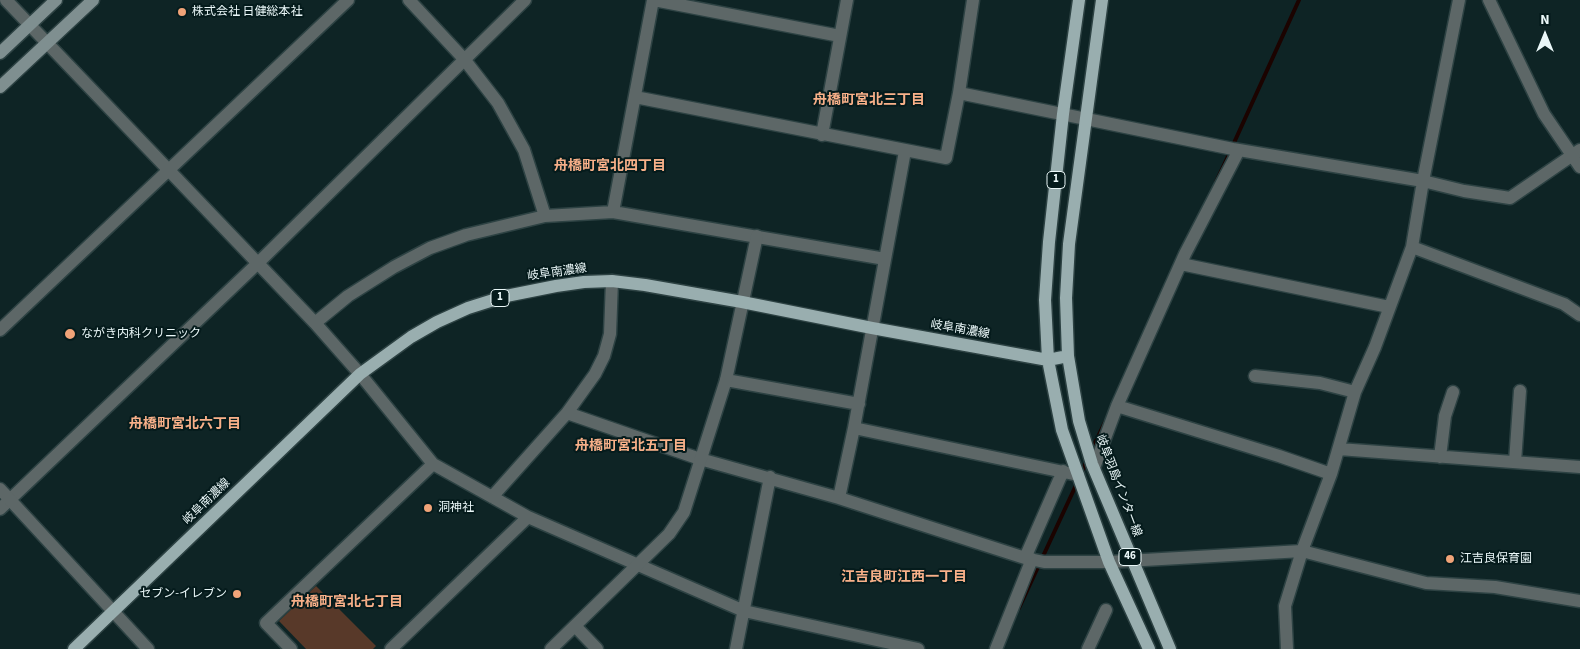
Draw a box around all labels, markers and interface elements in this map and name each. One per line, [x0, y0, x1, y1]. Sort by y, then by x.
place label: 株式会社 日健総本社 [192, 5, 302, 19]
marker: 株式会社 日健総本社 [176, 6, 188, 18]
north arrow [1520, 10, 1570, 60]
text: N [1540, 10, 1550, 30]
district label: 舟橋町宮北三丁目 [813, 93, 925, 109]
district label: 舟橋町宮北四丁目 [554, 159, 666, 175]
road number: 1 [1047, 172, 1065, 188]
street label: 岐阜南濃線 [526, 262, 588, 284]
road number: 1 [491, 290, 509, 306]
street label: 岐阜南濃線 [929, 318, 991, 342]
marker: ながき内科クリニック [63, 327, 77, 341]
place label: ながき内科クリニック [81, 327, 201, 341]
district label: 舟橋町宮北六丁目 [129, 417, 241, 433]
street label: 岐阜羽島インター線 [1092, 433, 1144, 539]
district label: 舟橋町宮北五丁目 [575, 439, 687, 455]
street label: 岐阜南濃線 [180, 476, 234, 528]
place label: 洞神社 [438, 501, 474, 515]
marker: 洞神社 [422, 502, 434, 514]
road number: 46 [1119, 548, 1141, 566]
place label: 江吉良保育園 [1460, 552, 1532, 566]
marker: 江吉良保育園 [1444, 553, 1456, 565]
district label: 江吉良町江西一丁目 [841, 570, 967, 586]
place label: セブン-イレブン [139, 587, 227, 601]
marker: セブン-イレブン [231, 588, 243, 600]
district label: 舟橋町宮北七丁目 [291, 595, 403, 611]

